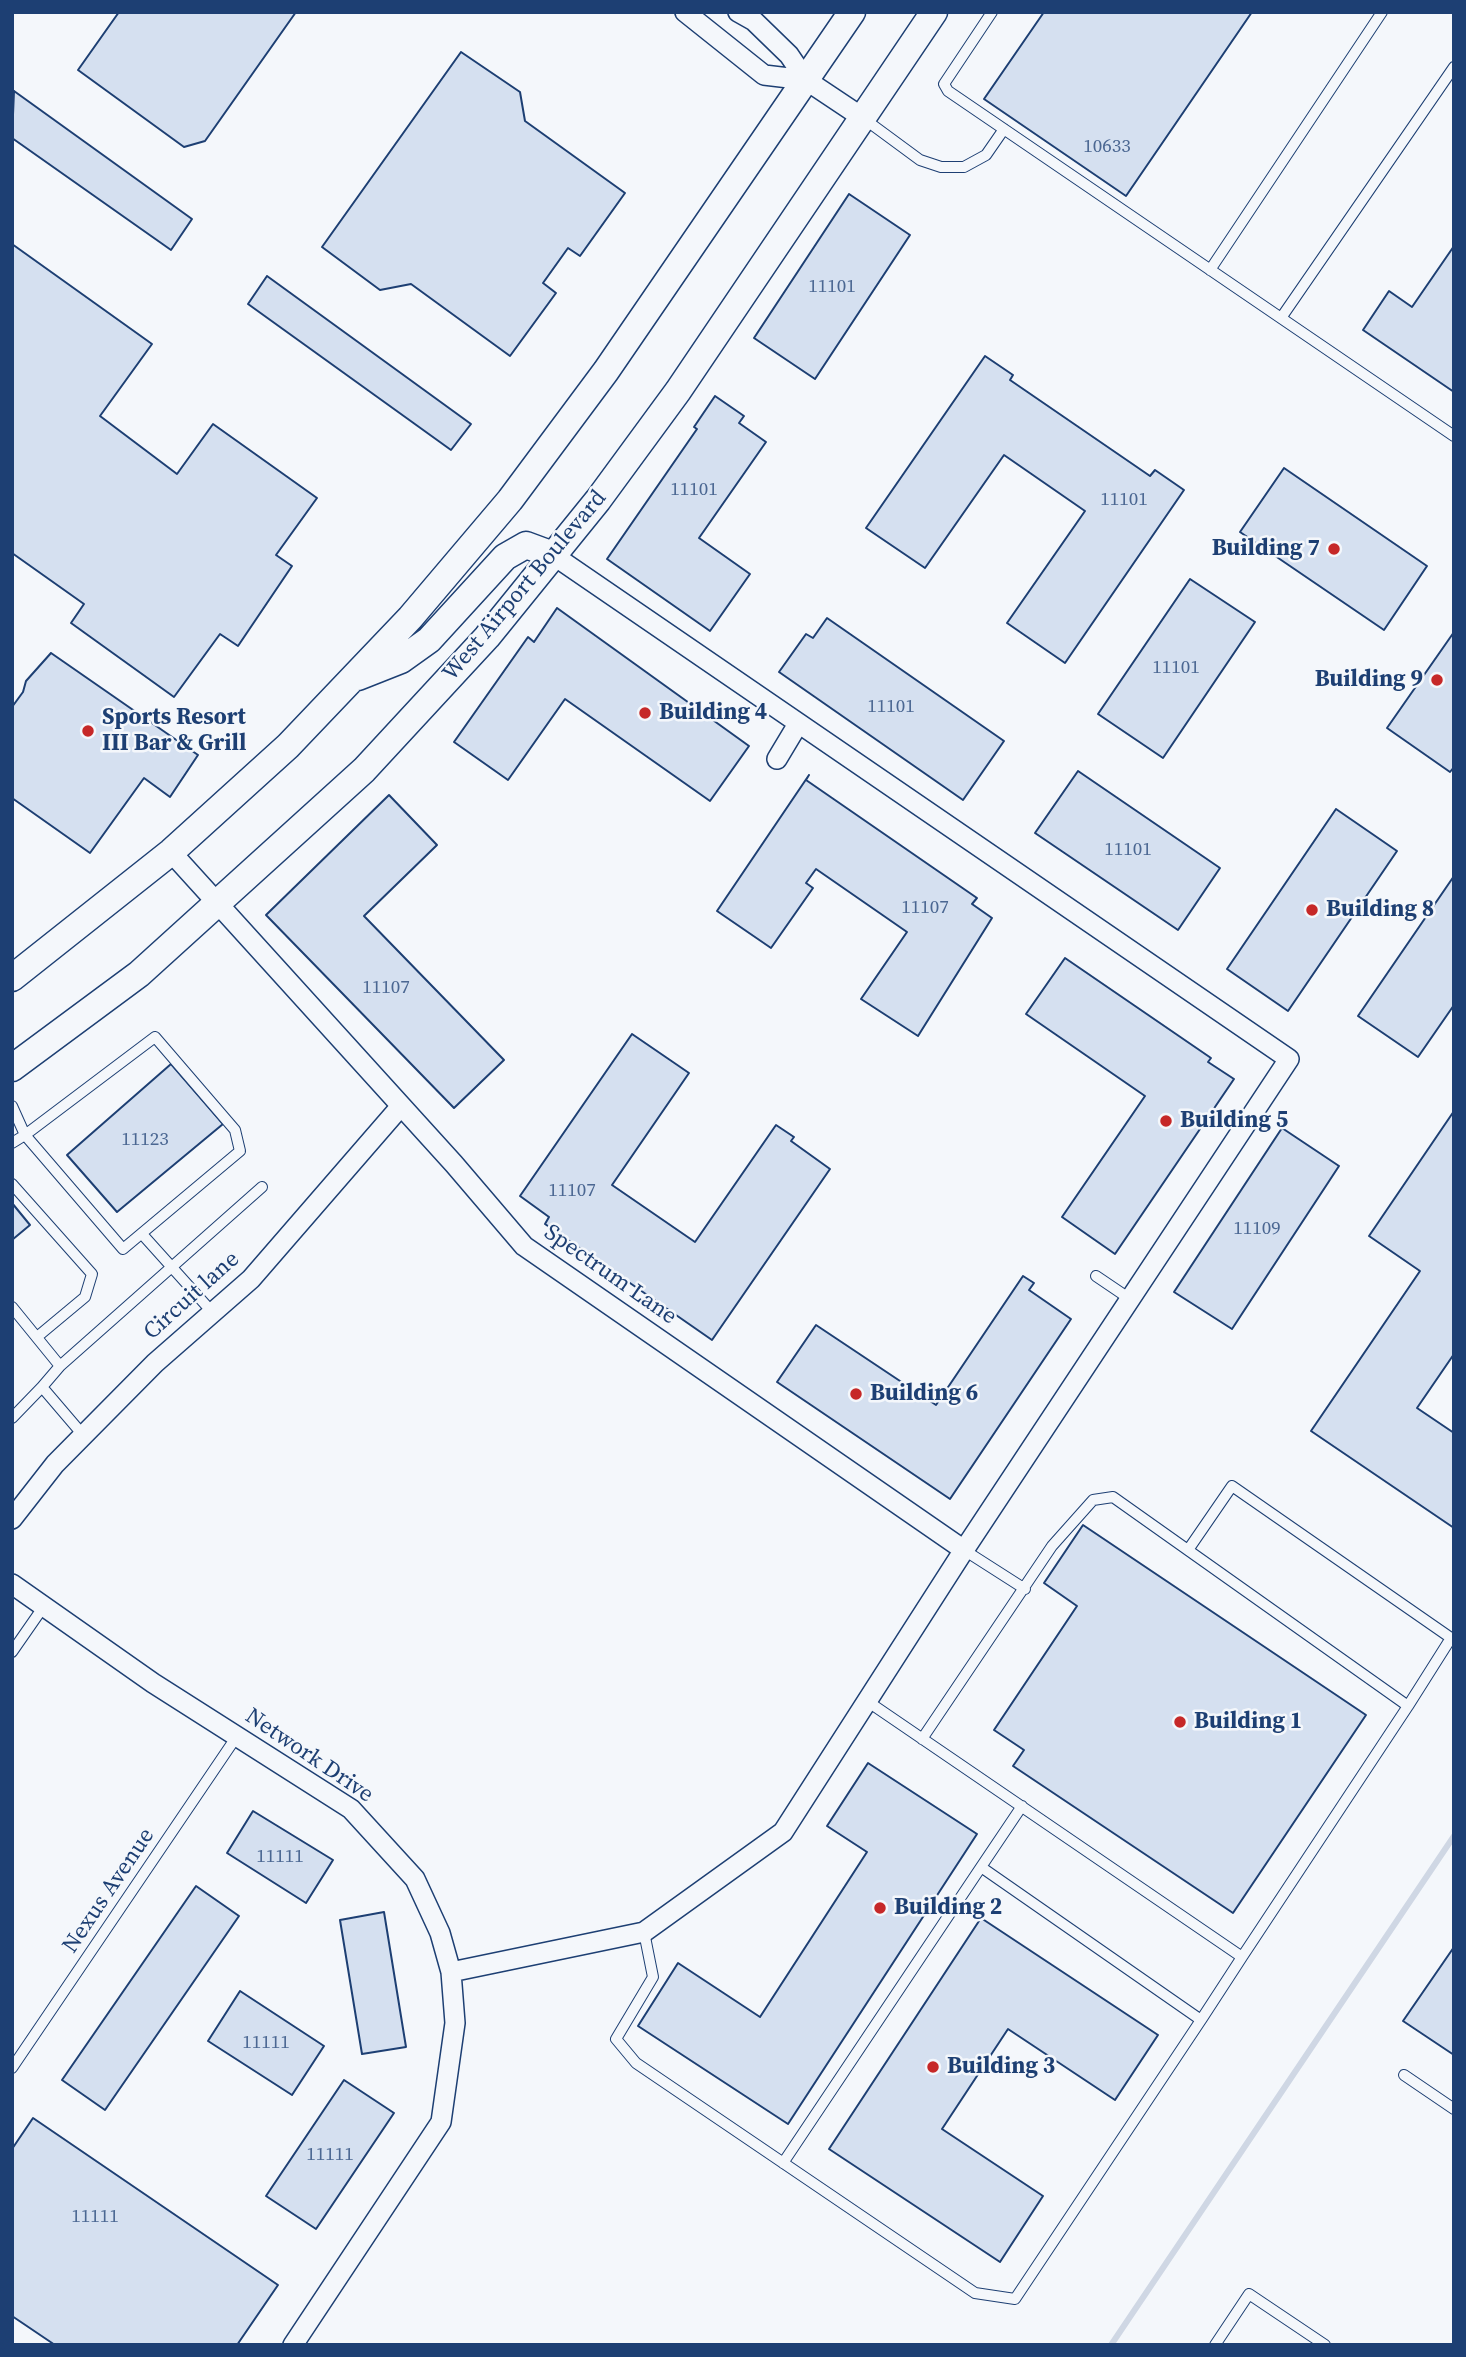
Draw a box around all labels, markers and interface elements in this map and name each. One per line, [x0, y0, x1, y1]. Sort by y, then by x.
house number: 10633 [1083, 136, 1131, 158]
house number: 11101 [808, 276, 856, 298]
house number: 11101 [670, 479, 718, 501]
street label: West Airport Boulevard [437, 485, 613, 687]
house number: 11101 [1100, 489, 1148, 511]
place label: Building 7 [1212, 535, 1320, 563]
marker: Building 7 [1326, 541, 1342, 557]
house number: 11101 [1152, 657, 1200, 679]
place label: Building 9 [1315, 666, 1423, 694]
marker: Building 9 [1429, 672, 1445, 688]
house number: 11101 [867, 696, 915, 718]
place label: Building 4 [659, 699, 767, 727]
place label: Sports Resort III Bar & Grill [102, 704, 246, 758]
marker: Building 4 [637, 705, 653, 721]
marker: Sports Resort III Bar & Grill [80, 723, 96, 739]
house number: 11101 [1104, 839, 1152, 861]
place label: Building 8 [1326, 896, 1434, 924]
house number: 11107 [901, 897, 949, 919]
marker: Building 8 [1304, 902, 1320, 918]
house number: 11107 [362, 977, 410, 999]
place label: Building 5 [1180, 1107, 1288, 1135]
marker: Building 5 [1158, 1113, 1174, 1129]
house number: 11123 [121, 1129, 169, 1151]
house number: 11107 [548, 1180, 596, 1202]
house number: 11109 [1233, 1218, 1281, 1240]
street label: Spectrum Lane [538, 1219, 682, 1331]
street label: Circuit lane [139, 1246, 245, 1346]
place label: Building 6 [870, 1380, 978, 1408]
marker: Building 6 [848, 1386, 864, 1402]
street label: Network Drive [240, 1703, 378, 1809]
place label: Building 1 [1194, 1708, 1302, 1736]
marker: Building 1 [1172, 1714, 1188, 1730]
street label: Nexus Avenue [57, 1823, 161, 1959]
house number: 11111 [256, 1846, 304, 1868]
place label: Building 2 [894, 1894, 1002, 1922]
marker: Building 2 [872, 1900, 888, 1916]
house number: 11111 [242, 2032, 290, 2054]
place label: Building 3 [947, 2053, 1055, 2081]
marker: Building 3 [925, 2059, 941, 2075]
house number: 11111 [306, 2144, 354, 2166]
house number: 11111 [71, 2206, 119, 2228]

